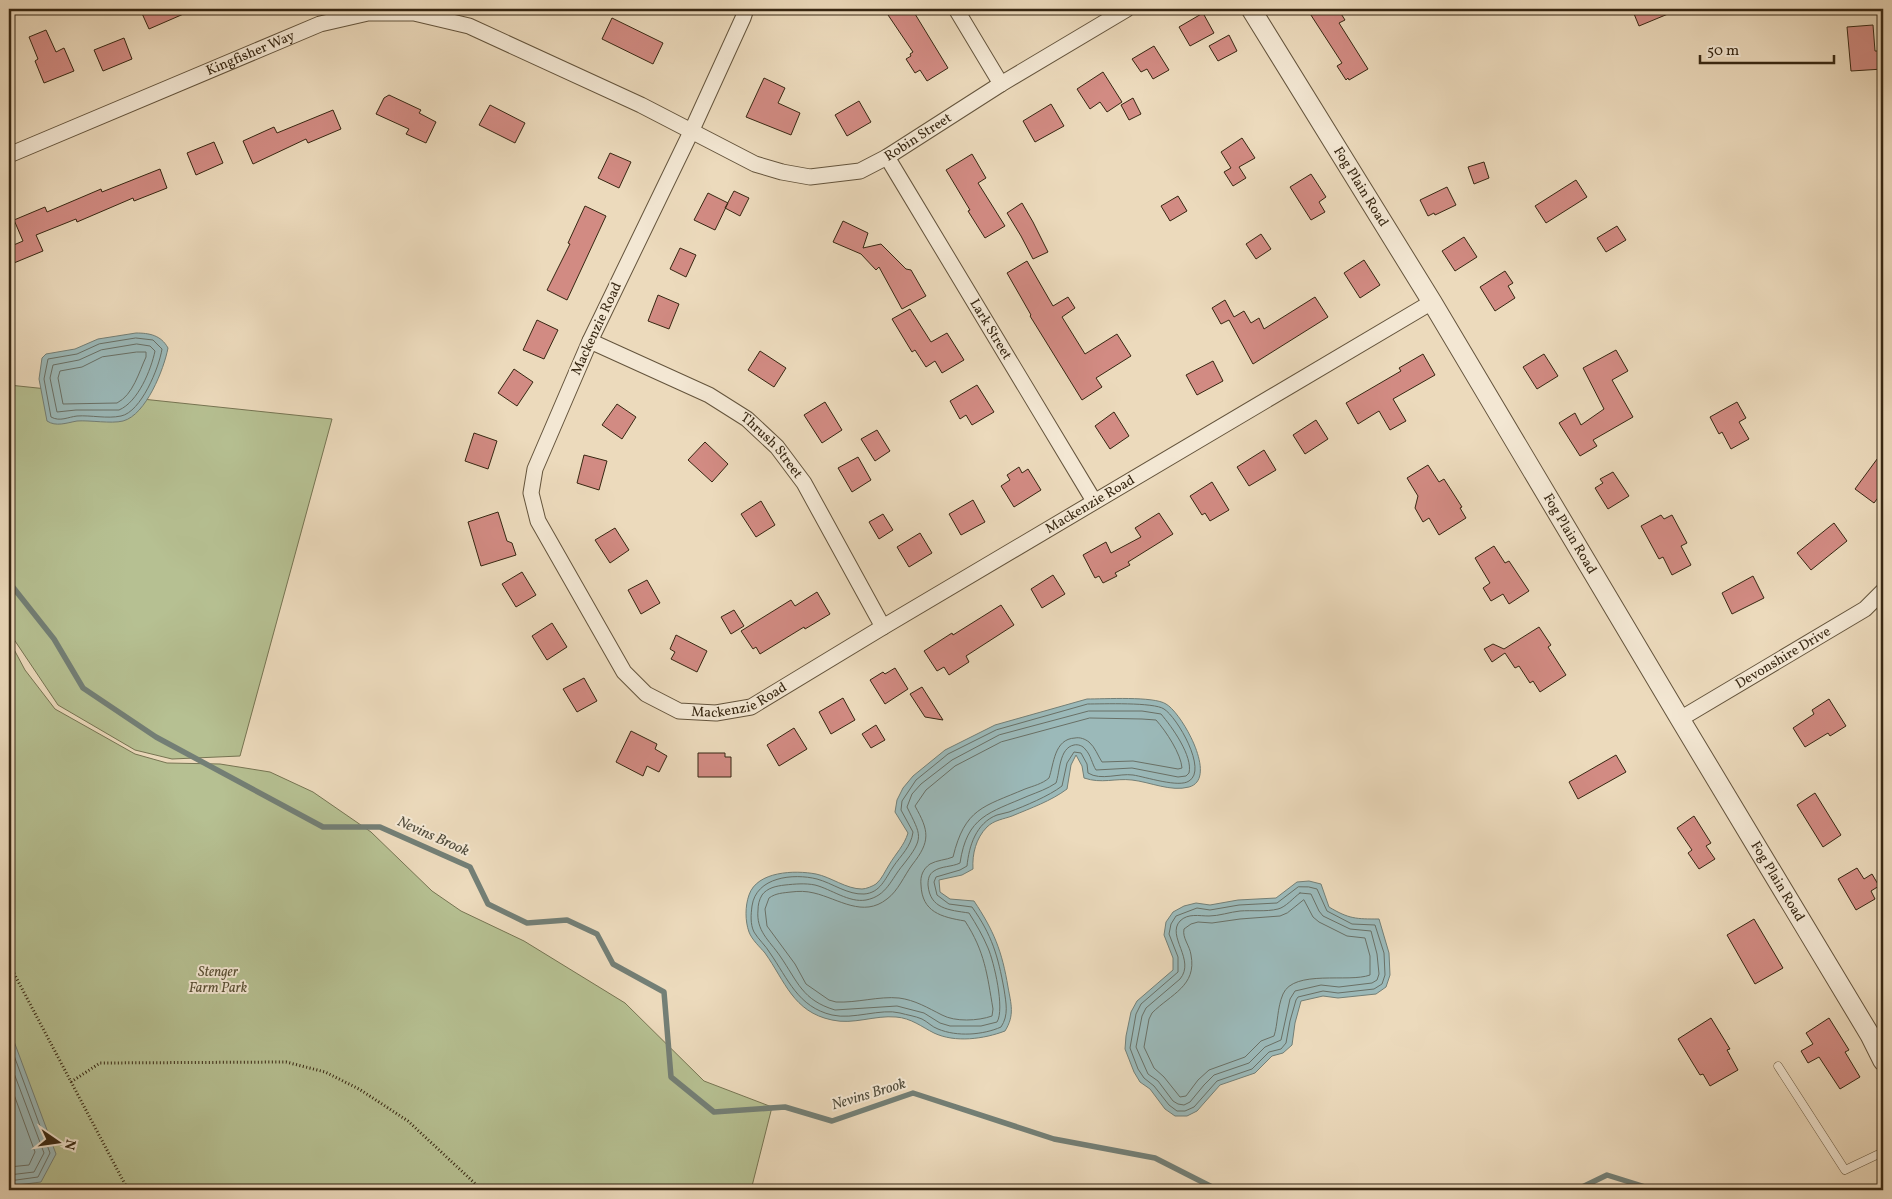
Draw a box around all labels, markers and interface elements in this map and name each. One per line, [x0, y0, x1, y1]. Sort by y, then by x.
street label: Kingfisher Way [203, 26, 298, 80]
scale bar [1700, 32, 1833, 64]
text: 50 m [1707, 41, 1739, 62]
street label: Robin Street [881, 109, 955, 166]
street label: Fog Plain Road [1329, 143, 1393, 231]
street label: Mackenzie Road [567, 279, 627, 379]
street label: Lark Street [965, 295, 1016, 363]
street label: Thrush Street [737, 408, 807, 483]
street label: Mackenzie Road [1042, 471, 1138, 538]
street label: Fog Plain Road [1538, 490, 1601, 578]
street label: Devonshire Drive [1732, 622, 1835, 693]
street label: Mackenzie Road [691, 678, 791, 723]
water label: Nevins Brook [394, 812, 472, 862]
street label: Fog Plain Road [1746, 837, 1809, 925]
park label: Stenger Farm Park [189, 963, 248, 998]
water label: Nevins Brook [829, 1074, 909, 1116]
north arrow [32, 1116, 82, 1166]
text: N [59, 1137, 80, 1152]

